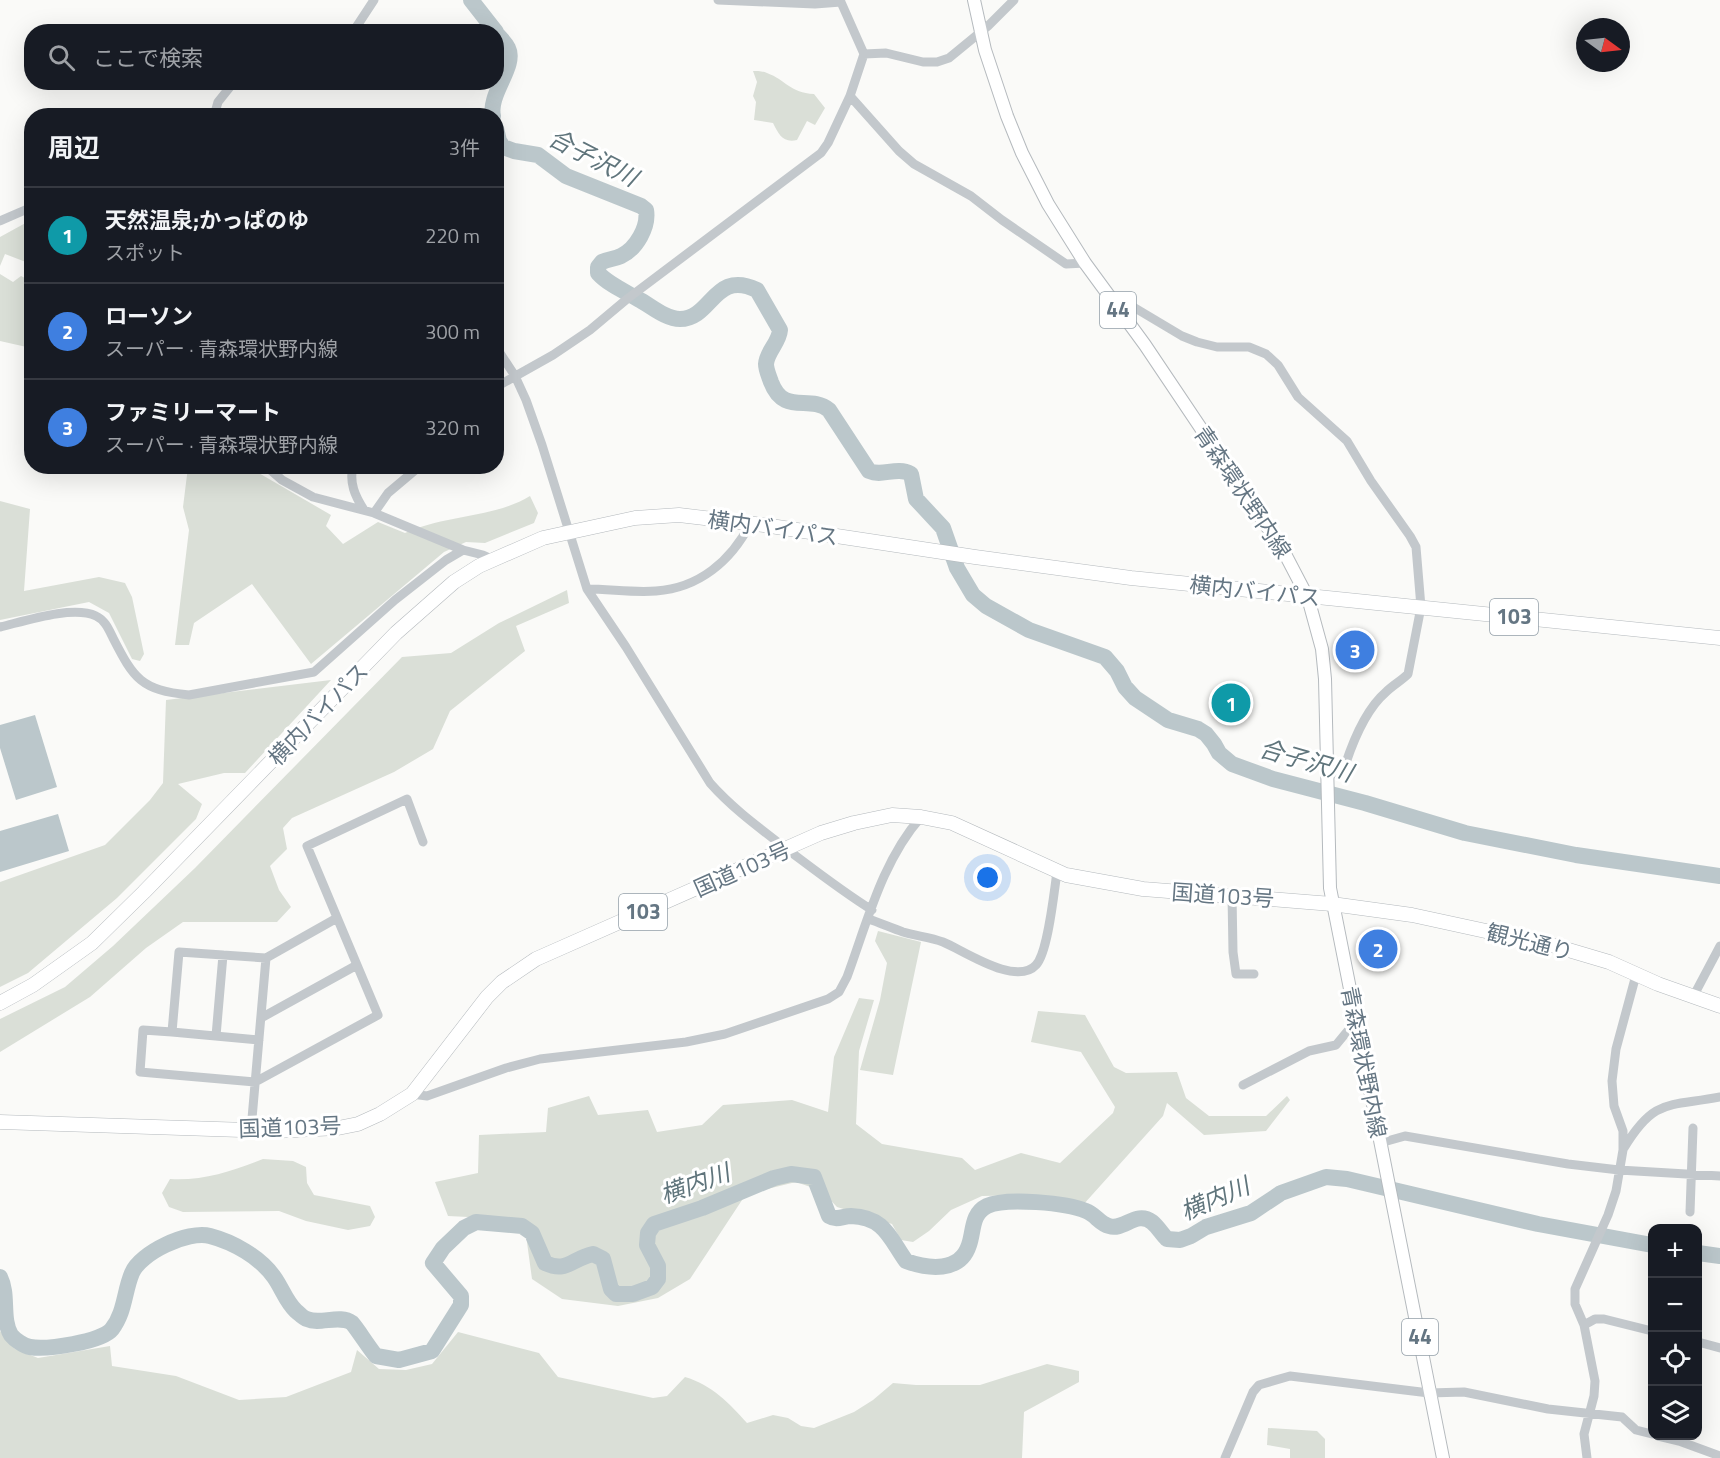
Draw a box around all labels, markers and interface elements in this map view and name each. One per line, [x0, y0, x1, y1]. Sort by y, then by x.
north arrow [1576, 18, 1630, 72]
search box [24, 24, 504, 90]
icon: search [45, 41, 78, 74]
text: ここで検索 [93, 41, 203, 75]
water label: 合子沢川 [543, 119, 647, 196]
text: 周辺 [48, 128, 100, 167]
text: 3件 [449, 132, 480, 163]
text: 天然温泉;かっぱのゆ [105, 203, 309, 237]
text: 1 [62, 220, 73, 251]
text: 220 m [425, 220, 480, 251]
text: スポット [105, 237, 185, 268]
road number: 44 [1100, 292, 1136, 328]
text: ローソン [105, 299, 193, 333]
text: 2 [62, 316, 73, 347]
text: 300 m [425, 316, 480, 347]
text: スーパー · 青森環状野内線 [105, 333, 338, 364]
text: ファミリーマート [105, 395, 281, 429]
text: 3 [62, 412, 73, 443]
text: 320 m [425, 412, 480, 443]
street label: 青森環状野内線 [1186, 419, 1300, 565]
text: スーパー · 青森環状野内線 [105, 429, 338, 460]
street label: 横内バイパス [705, 502, 841, 554]
street label: 横内バイパス [1188, 567, 1322, 615]
road number: 103 [1490, 599, 1538, 635]
pin: 3 [1336, 628, 1374, 672]
street label: 横内バイパス [260, 655, 376, 773]
pin: 1 [1212, 680, 1250, 726]
water label: 合子沢川 [1255, 730, 1360, 791]
street label: 国道103号 [688, 833, 796, 905]
your location [973, 863, 1002, 892]
street label: 国道103号 [1170, 874, 1276, 916]
road number: 103 [619, 894, 667, 930]
street label: 観光通り [1483, 915, 1577, 969]
pin: 2 [1358, 926, 1398, 972]
street label: 青森環状野内線 [1333, 983, 1395, 1141]
street label: 国道103号 [238, 1108, 342, 1146]
water label: 横内川 [655, 1153, 737, 1212]
water label: 横内川 [1174, 1166, 1258, 1229]
map controls [1648, 1224, 1702, 1440]
button: + [1648, 1224, 1702, 1278]
button: − [1648, 1278, 1702, 1332]
road number: 44 [1402, 1319, 1438, 1355]
button: locate [1648, 1332, 1702, 1386]
button: layers [1648, 1386, 1702, 1440]

